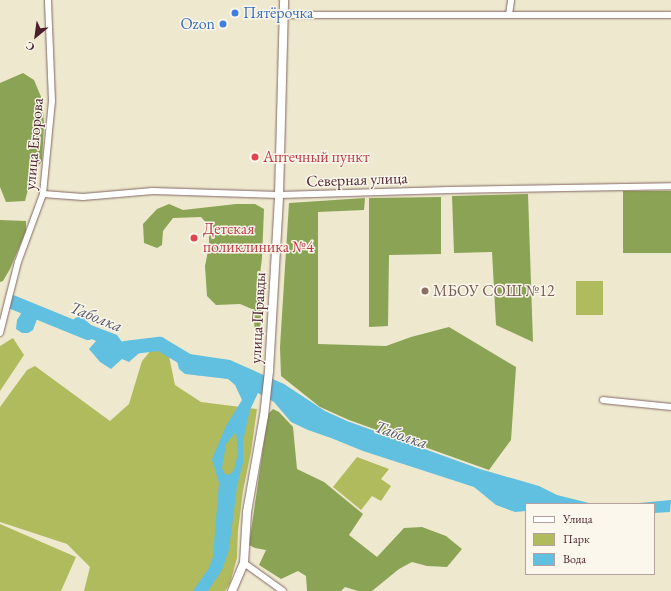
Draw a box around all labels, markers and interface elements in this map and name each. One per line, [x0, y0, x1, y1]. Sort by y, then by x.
place label: Пятёрочка [243, 3, 313, 23]
marker: Пятёрочка [230, 8, 240, 18]
place label: Ozon [180, 14, 215, 34]
north arrow [16, 16, 56, 56]
marker: Ozon [218, 19, 228, 29]
text: С [23, 38, 37, 55]
street label: улица Егорова [20, 97, 48, 191]
place label: Аптечный пункт [263, 147, 369, 167]
marker: Аптечный пункт [250, 152, 260, 162]
street label: Северная улица [306, 169, 408, 191]
place label: Детская поликлиника №4 [203, 219, 314, 257]
marker: Детская поликлиника №4 [188, 232, 200, 244]
street label: улица Правды [246, 272, 270, 364]
place label: МБОУ СОШ №12 [433, 281, 555, 301]
marker: МБОУ СОШ №12 [420, 286, 430, 296]
water label: Таболка [67, 297, 125, 337]
water label: Таболка [372, 416, 430, 454]
legend [525, 503, 655, 575]
text: Улица [563, 511, 593, 527]
text: Парк [563, 531, 590, 547]
text: Вода [563, 551, 586, 567]

